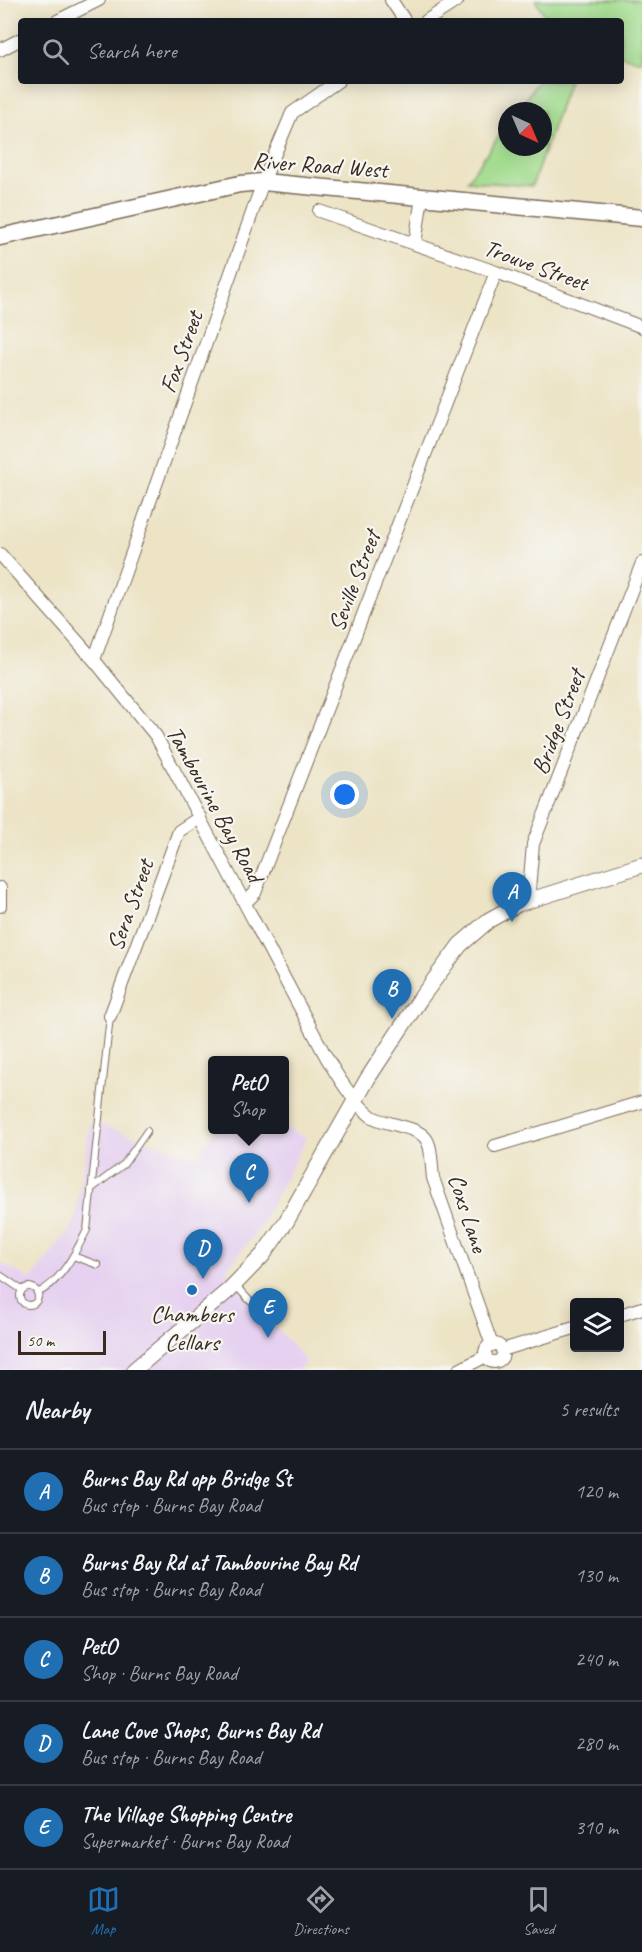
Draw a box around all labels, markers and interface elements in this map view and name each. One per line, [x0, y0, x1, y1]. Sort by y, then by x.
search box [18, 18, 624, 84]
icon: search [39, 35, 72, 68]
text: Search here [87, 37, 177, 65]
north arrow [498, 102, 552, 156]
street label: River Road West [252, 145, 391, 185]
street label: Trouve Street [480, 232, 594, 298]
street label: Fox Street [152, 305, 210, 397]
street label: Seville Street [321, 524, 388, 636]
street label: Bridge Street [524, 663, 593, 779]
street label: Tambourine Bay Road [160, 721, 272, 890]
your location [330, 780, 359, 809]
street label: Sera Street [100, 853, 161, 955]
pin: A [492, 872, 532, 922]
pin: B [372, 970, 412, 1019]
popup [208, 1056, 289, 1134]
text: PetO [231, 1069, 266, 1097]
text: Shop [231, 1097, 265, 1122]
pin: C [230, 1154, 268, 1203]
street label: Coxs Lane [441, 1170, 495, 1258]
pin: D [184, 1230, 222, 1279]
marker: Chambers Cellars [185, 1283, 199, 1297]
pin: E [248, 1288, 288, 1338]
map controls [570, 1298, 624, 1352]
button: layers [570, 1298, 624, 1352]
place label: Chambers Cellars [151, 1299, 235, 1357]
scale bar [18, 1328, 106, 1356]
text: 50 m [27, 1331, 54, 1351]
text: Nearby [24, 1393, 89, 1426]
text: 5 results [559, 1397, 618, 1422]
text: Burns Bay Rd opp Bridge St [81, 1465, 291, 1493]
text: A [38, 1479, 49, 1504]
text: 120 m [575, 1479, 618, 1504]
text: Bus stop · Burns Bay Road [81, 1493, 261, 1518]
text: Burns Bay Rd at Tambourine Bay Rd [81, 1549, 357, 1577]
text: B [38, 1563, 49, 1588]
text: 130 m [575, 1563, 618, 1588]
text: Bus stop · Burns Bay Road [81, 1577, 261, 1602]
text: PetO [81, 1633, 117, 1661]
text: C [39, 1647, 48, 1672]
text: 240 m [575, 1647, 618, 1672]
text: Shop · Burns Bay Road [81, 1661, 237, 1686]
text: Lane Cove Shops, Burns Bay Rd [81, 1717, 320, 1745]
text: D [38, 1731, 49, 1756]
text: 280 m [575, 1731, 618, 1756]
text: Bus stop · Burns Bay Road [81, 1745, 261, 1770]
text: The Village Shopping Centre [81, 1801, 291, 1829]
text: E [38, 1815, 49, 1840]
text: 310 m [575, 1815, 618, 1840]
text: Supermarket · Burns Bay Road [81, 1829, 288, 1854]
tab: Map [87, 1883, 120, 1939]
tab: Directions [293, 1883, 349, 1939]
tab: Saved [522, 1883, 555, 1939]

